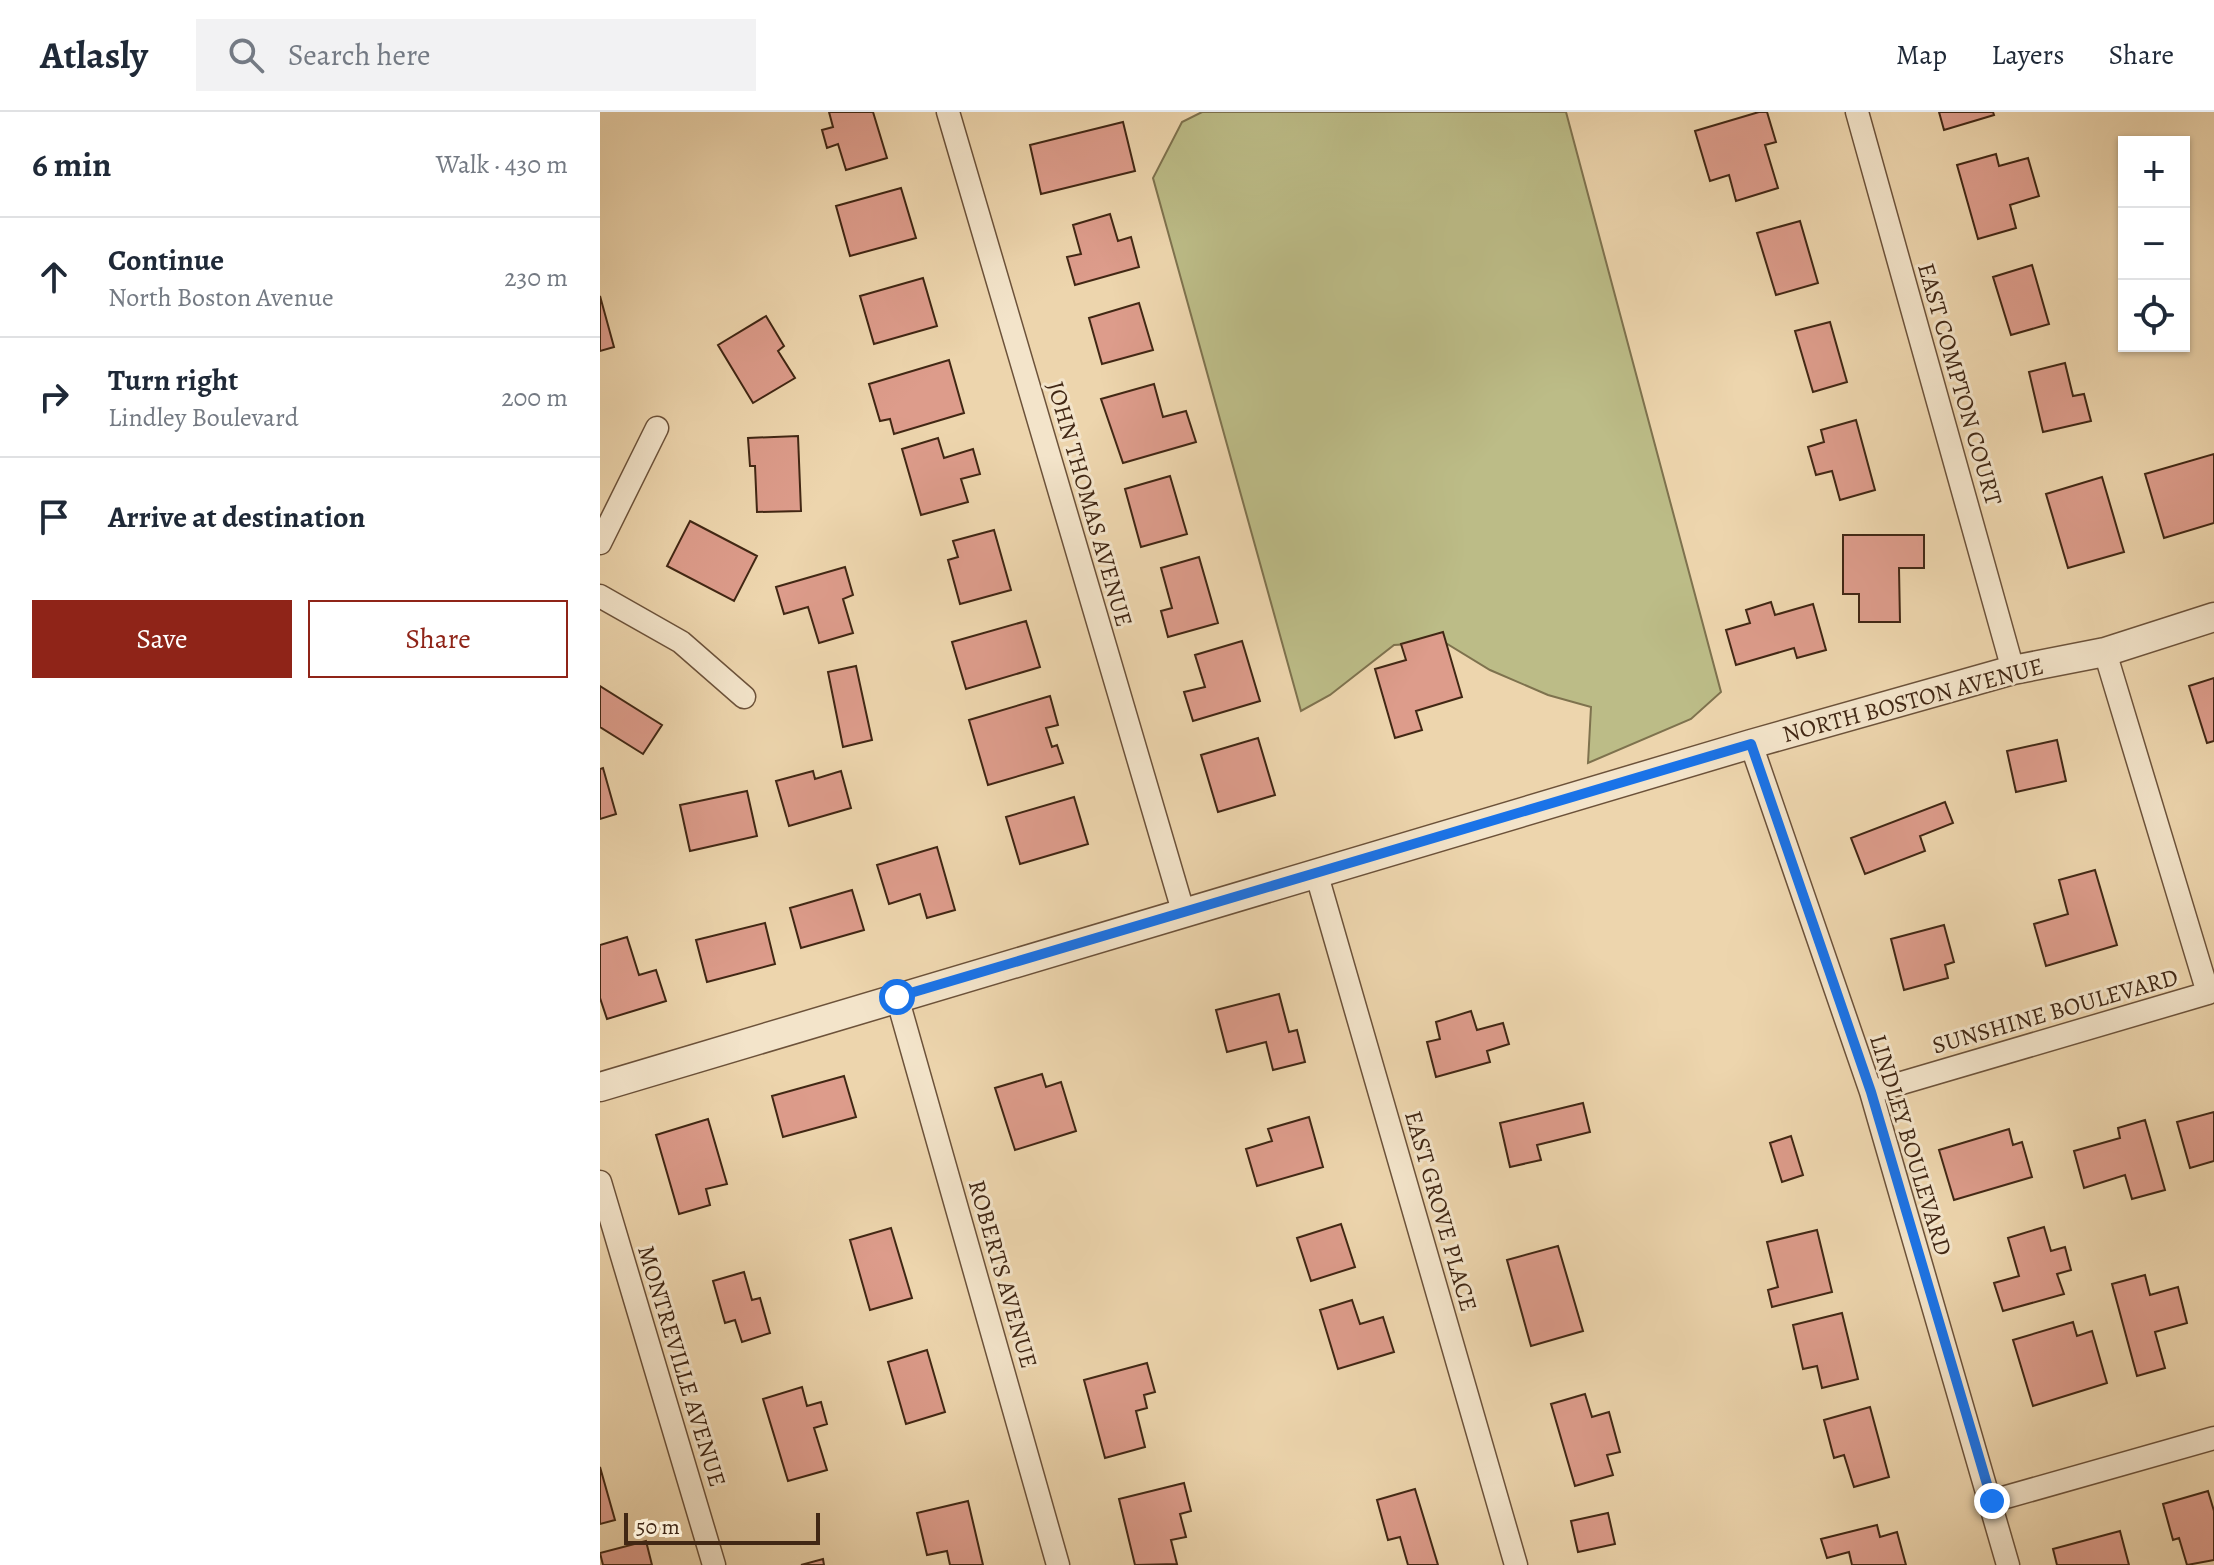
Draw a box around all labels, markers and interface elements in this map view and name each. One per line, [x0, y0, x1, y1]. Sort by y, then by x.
search box [196, 19, 756, 91]
text: Atlasly [40, 29, 148, 81]
icon: search [224, 33, 268, 77]
text: Search here [288, 35, 431, 75]
text: Map [1896, 36, 1947, 74]
text: Layers [1991, 36, 2064, 74]
text: Share [2108, 36, 2174, 74]
map controls [2118, 136, 2190, 352]
button: + [2118, 136, 2190, 208]
text: 6 min [32, 141, 111, 188]
text: Walk · 430 m [436, 147, 568, 182]
button: − [2118, 208, 2190, 280]
text: Continue [108, 240, 224, 280]
icon: ahead [32, 255, 76, 299]
street label: EAST COMPTON COURT [1910, 259, 2010, 509]
text: 230 m [504, 260, 568, 295]
text: North Boston Avenue [108, 280, 334, 315]
button: locate [2118, 280, 2190, 352]
text: Turn right [108, 360, 238, 400]
icon: right [32, 375, 76, 419]
street label: JOHN THOMAS AVENUE [1040, 378, 1140, 630]
text: 200 m [501, 380, 568, 415]
text: Lindley Boulevard [108, 400, 299, 435]
icon: arrive [32, 495, 76, 539]
text: Arrive at destination [108, 497, 365, 537]
button: Save [32, 600, 292, 678]
button: Share [308, 600, 568, 678]
street label: NORTH BOSTON AVENUE [1779, 650, 2047, 750]
street label: SUNSHINE BOULEVARD [1928, 961, 2182, 1061]
route start [879, 979, 915, 1015]
street label: LINDLEY BOULEVARD [1862, 1031, 1960, 1259]
street label: EAST GROVE PLACE [1397, 1107, 1485, 1315]
street label: ROBERTS AVENUE [961, 1176, 1045, 1372]
street label: MONTREVILLE AVENUE [630, 1241, 734, 1491]
route end [1974, 1483, 2010, 1519]
scale bar [624, 1509, 820, 1545]
text: 50 m [636, 1512, 680, 1542]

